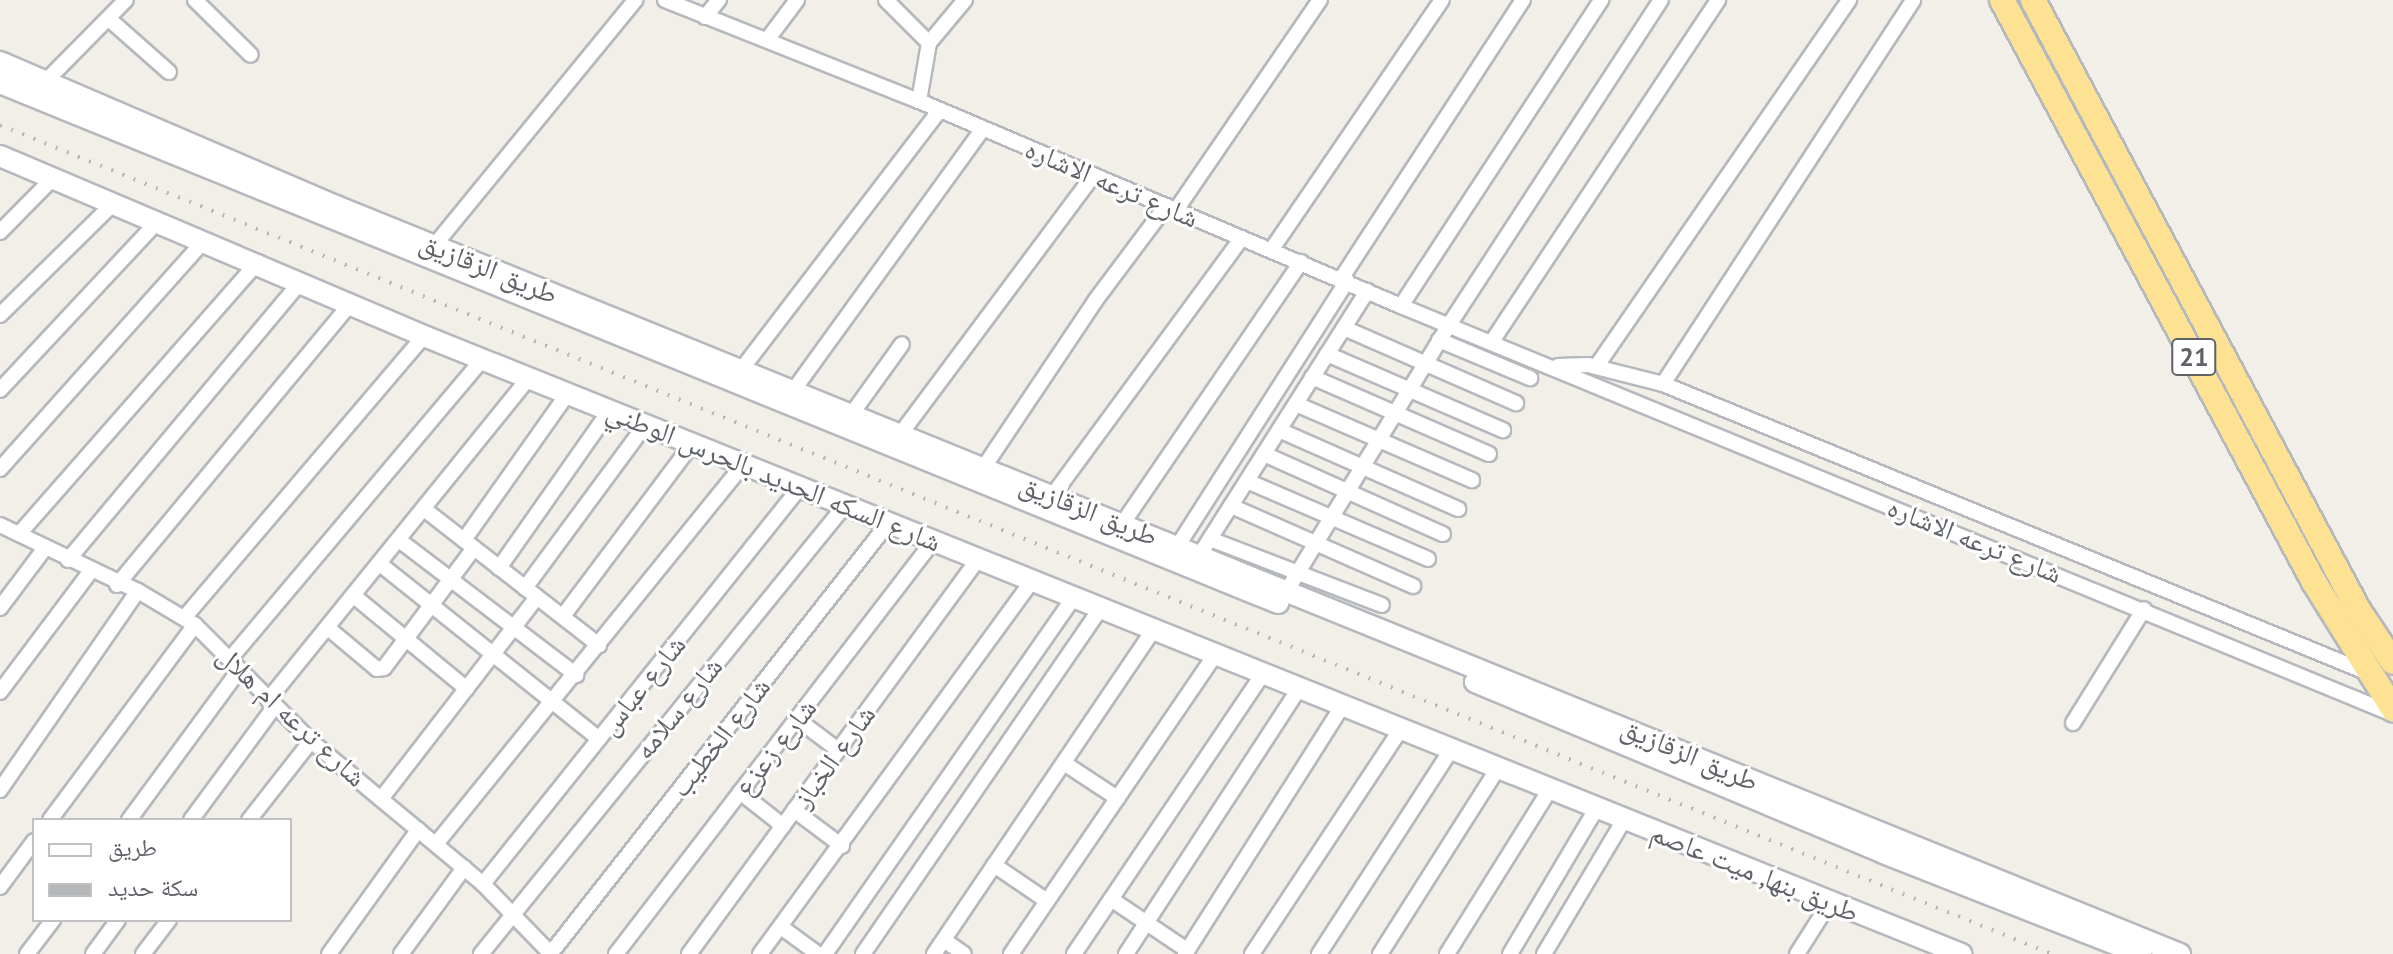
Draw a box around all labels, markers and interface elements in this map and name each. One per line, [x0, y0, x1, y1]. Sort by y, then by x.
street label: شارع ترعه الاشاره [1020, 131, 1204, 235]
street label: طريق الزقازيق [415, 225, 563, 311]
road number: 21 [2170, 335, 2218, 379]
street label: شارع السكه الحديد بالحرس الوطني [602, 393, 946, 559]
street label: طريق الزقازيق [1015, 467, 1163, 553]
street label: شارع ترعه الاشاره [1883, 490, 2067, 590]
street label: شارع عباس [592, 628, 692, 742]
street label: شارع ترعه ام هلال [210, 638, 374, 794]
street label: شارع سلامه [627, 650, 729, 766]
street label: شارع الخطيب [663, 671, 777, 803]
street label: شارع زعزع [727, 692, 823, 802]
street label: شارع الخباز [786, 698, 882, 814]
street label: طريق الزقازيق [1616, 710, 1764, 798]
street label: طريق بنها, ميت عاصم [1645, 815, 1865, 929]
legend [32, 818, 292, 922]
text: طريق [108, 832, 157, 863]
text: سكة حديد [108, 872, 198, 903]

